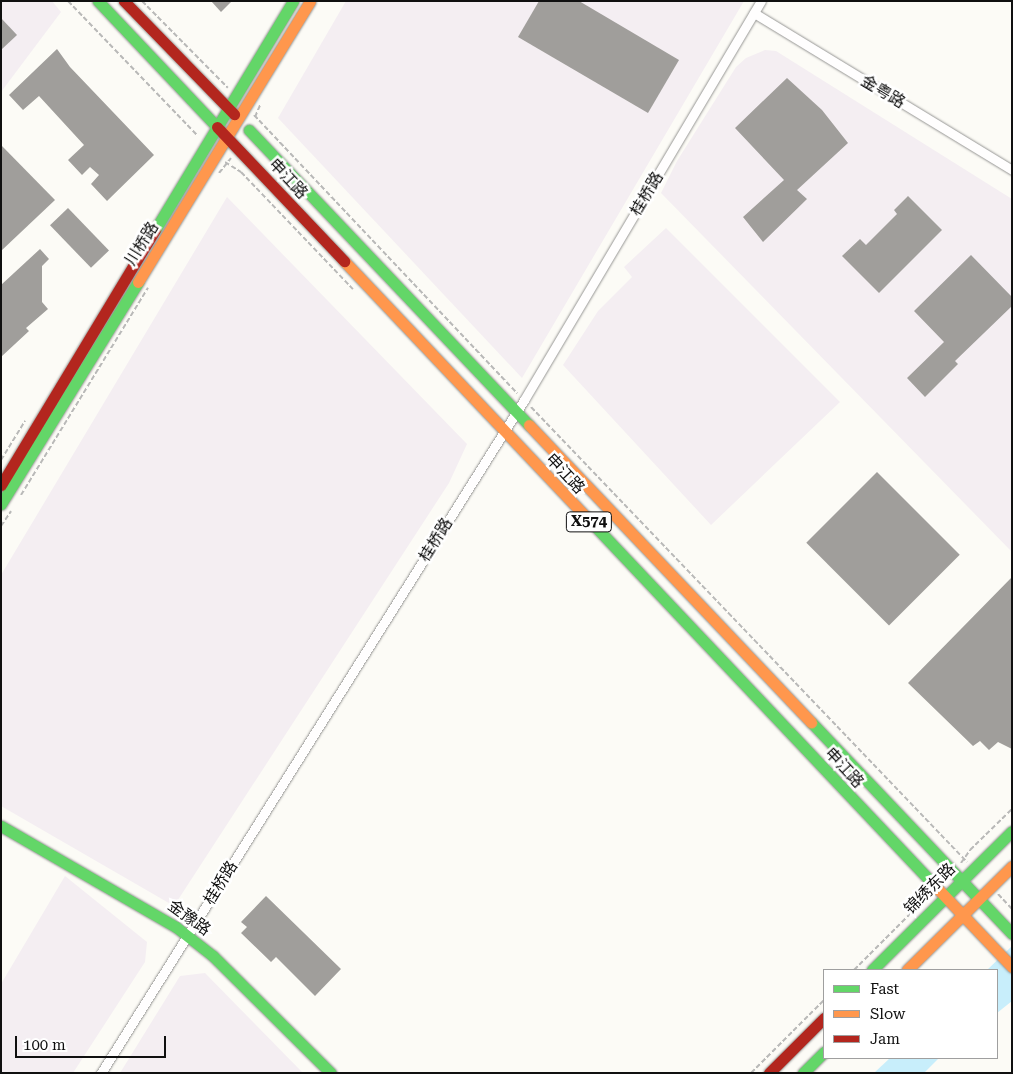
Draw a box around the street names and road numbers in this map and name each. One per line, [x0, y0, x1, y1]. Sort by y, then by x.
street label: 金粤路 [857, 71, 909, 113]
street label: 申江路 [265, 155, 311, 203]
street label: 桂桥路 [626, 168, 668, 220]
street label: 川桥路 [121, 219, 163, 269]
street label: 申江路 [542, 450, 588, 498]
road number: X574 [565, 510, 613, 534]
street label: 桂桥路 [415, 515, 457, 565]
street label: 申江路 [821, 744, 867, 792]
street label: 桂桥路 [200, 858, 242, 908]
street label: 锦绣东路 [901, 860, 959, 918]
street label: 金豫路 [164, 896, 214, 940]

